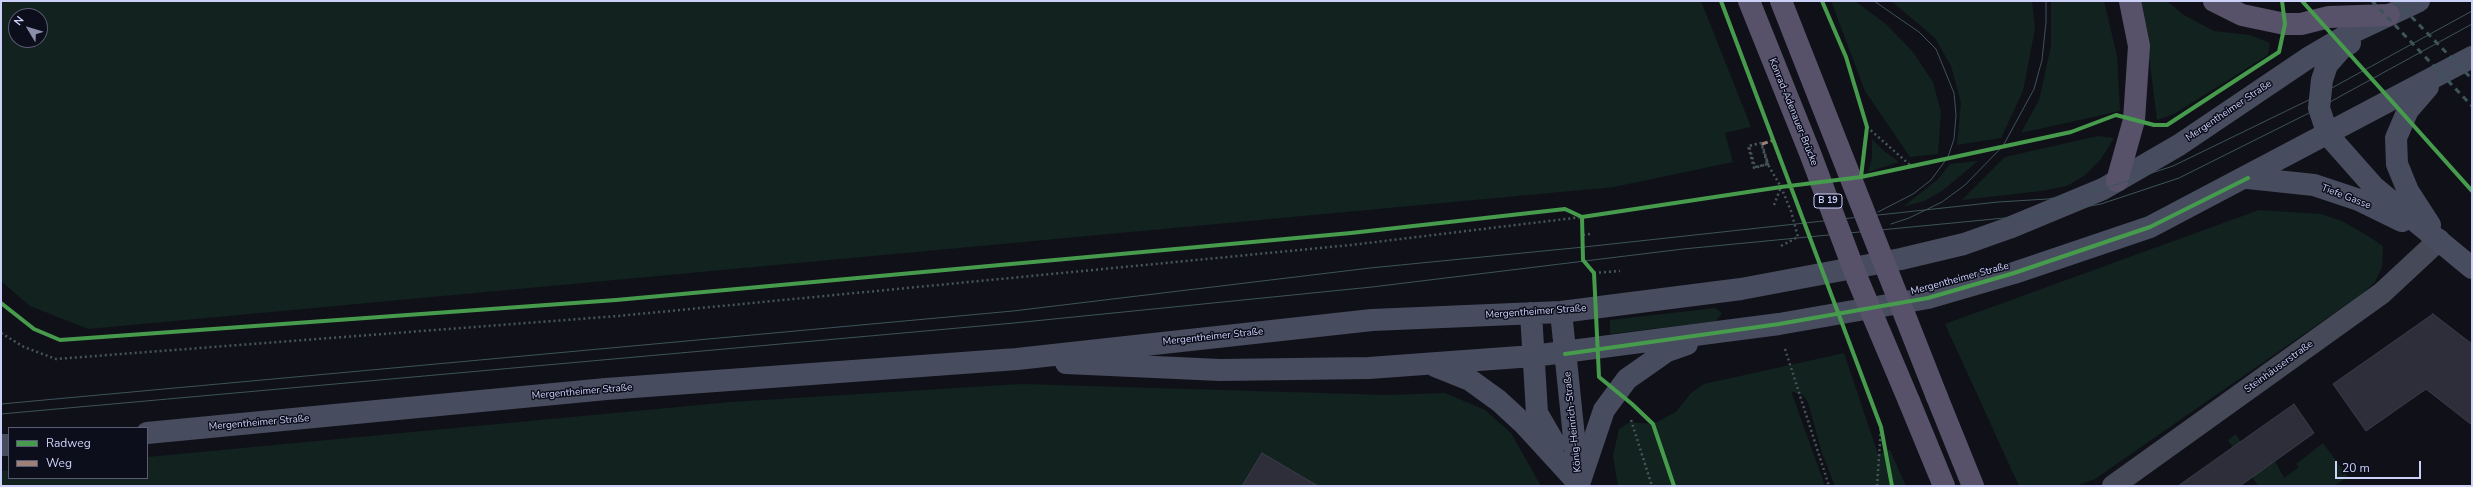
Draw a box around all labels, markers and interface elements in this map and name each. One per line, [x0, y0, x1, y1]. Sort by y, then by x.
north arrow [8, 8, 48, 48]
text: N [10, 13, 27, 29]
street label: Konrad-Adenauer-Brücke [1766, 57, 1820, 167]
street label: Mergentheimer Straße [2184, 78, 2274, 144]
street label: Tiefe Gasse [2319, 182, 2373, 212]
road number: B 19 [1814, 194, 1842, 208]
street label: Mergentheimer Straße [1910, 260, 2010, 298]
street label: Mergentheimer Straße [1485, 302, 1587, 322]
street label: Mergentheimer Straße [1162, 326, 1264, 348]
street label: Steinhäuserstraße [2242, 338, 2316, 396]
street label: König-Heinrich-Straße [1562, 371, 1584, 473]
street label: Mergentheimer Straße [531, 382, 633, 402]
street label: Mergentheimer Straße [208, 413, 310, 433]
legend [8, 427, 148, 479]
text: Radweg [46, 435, 91, 451]
scale bar [2337, 453, 2423, 479]
text: Weg [46, 455, 72, 471]
text: 20 m [2342, 460, 2370, 476]

